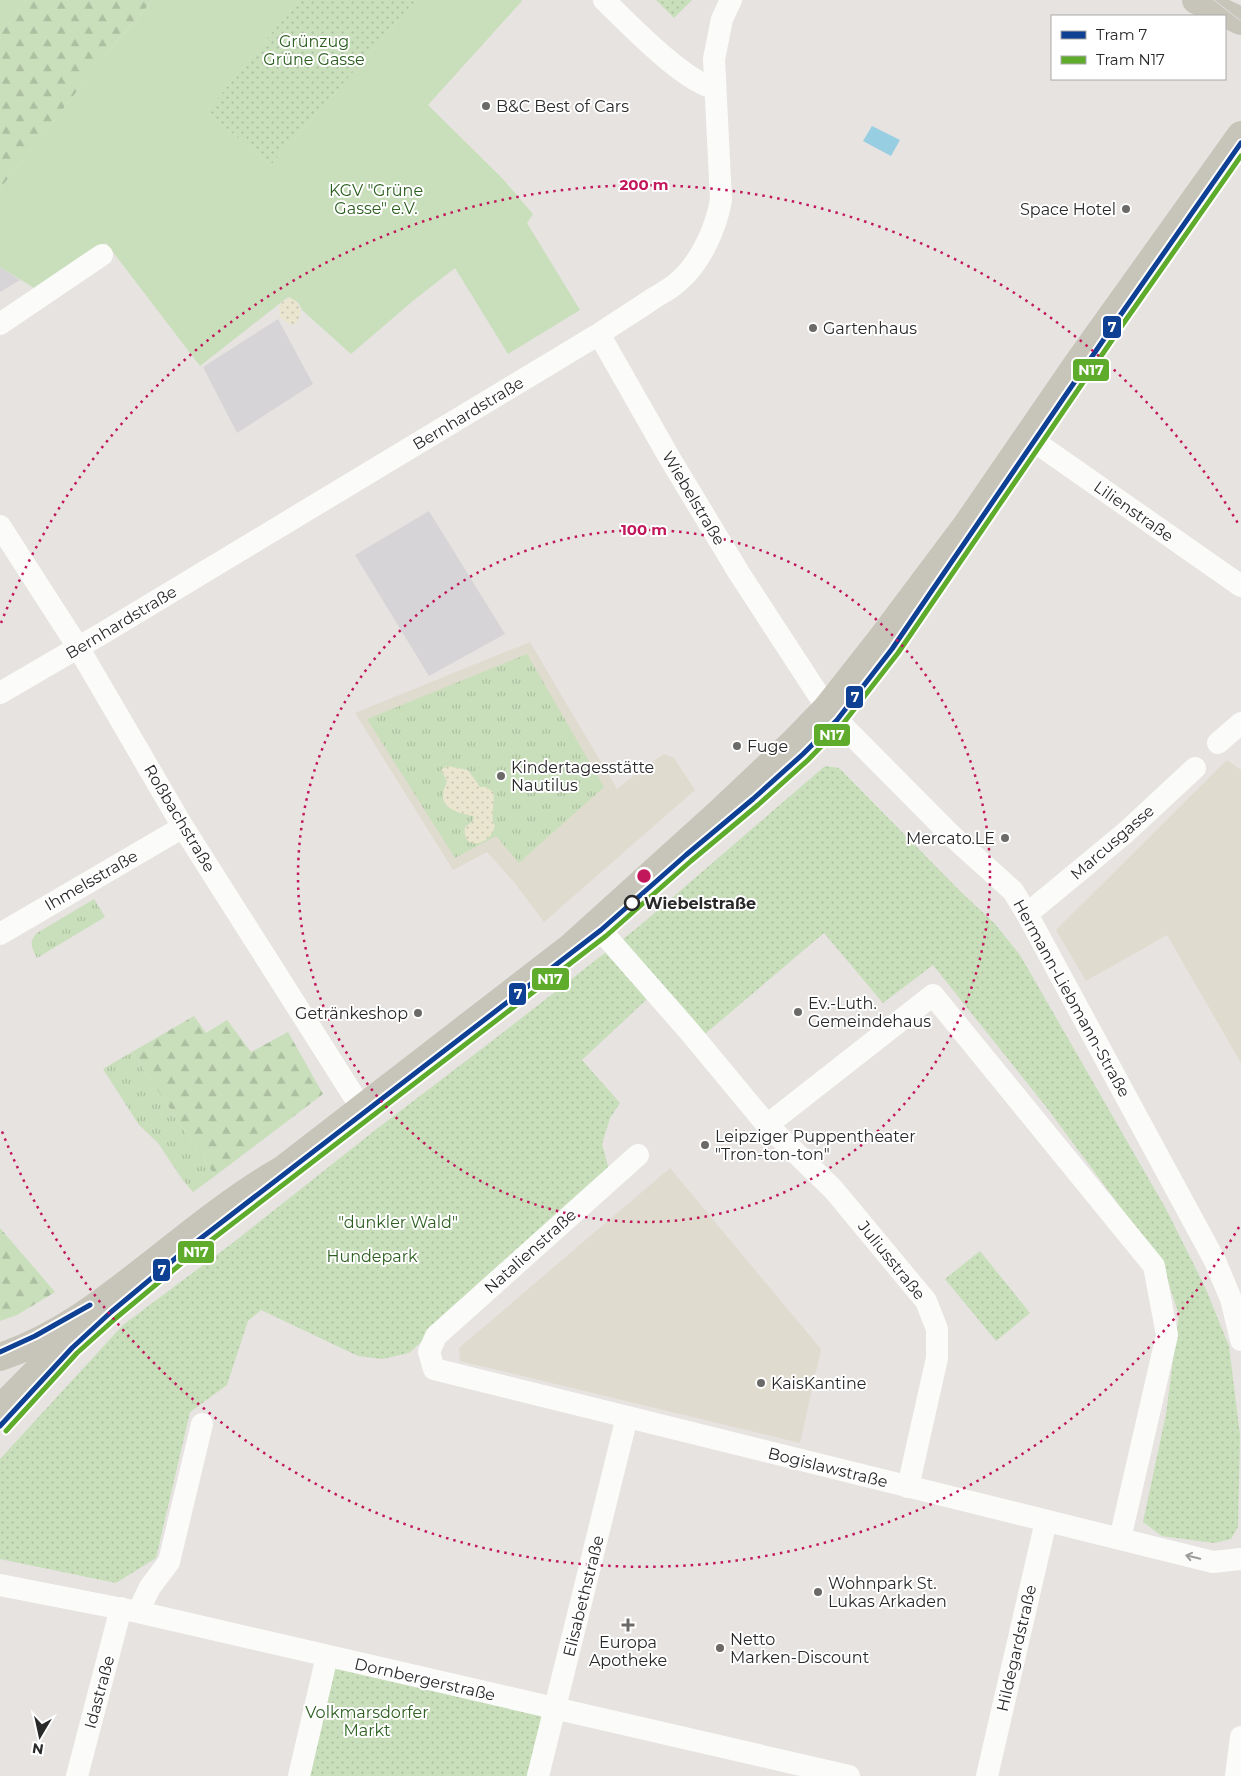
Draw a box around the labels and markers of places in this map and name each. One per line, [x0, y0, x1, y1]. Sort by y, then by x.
place label: B&C Best of Cars [496, 97, 629, 116]
marker: B&C Best of Cars [480, 100, 492, 112]
place label: Space Hotel [1020, 200, 1116, 219]
marker: Space Hotel [1120, 203, 1132, 215]
place label: Gartenhaus [823, 319, 917, 338]
marker: Gartenhaus [807, 322, 819, 334]
place label: Fuge [747, 737, 788, 756]
marker: Fuge [731, 740, 743, 752]
place label: Kindertagesstätte Nautilus [511, 758, 654, 795]
marker: Kindertagesstätte Nautilus [495, 770, 507, 782]
place label: Mercato.LE [906, 829, 995, 848]
marker: Mercato.LE [999, 832, 1011, 844]
centre of rings [635, 867, 653, 885]
place label: Wiebelstraße [644, 894, 756, 913]
marker: Wiebelstraße [624, 895, 640, 911]
place label: Ev.-Luth. Gemeindehaus [808, 994, 931, 1031]
place label: Getränkeshop [295, 1004, 408, 1023]
marker: Ev.-Luth. Gemeindehaus [792, 1006, 804, 1018]
marker: Getränkeshop [412, 1007, 424, 1019]
place label: Leipziger Puppentheater "Tron-ton-ton" [715, 1127, 916, 1164]
marker: Leipziger Puppentheater "Tron-ton-ton" [699, 1139, 711, 1151]
place label: KaisKantine [771, 1374, 866, 1393]
marker: KaisKantine [755, 1377, 767, 1389]
place label: Wohnpark St. Lukas Arkaden [828, 1574, 947, 1611]
marker: Wohnpark St. Lukas Arkaden [812, 1586, 824, 1598]
marker: Europa Apotheke [622, 1619, 634, 1631]
place label: Netto Marken-Discount [730, 1630, 870, 1667]
place label: Europa Apotheke [589, 1633, 667, 1670]
marker: Netto Marken-Discount [714, 1642, 726, 1654]

